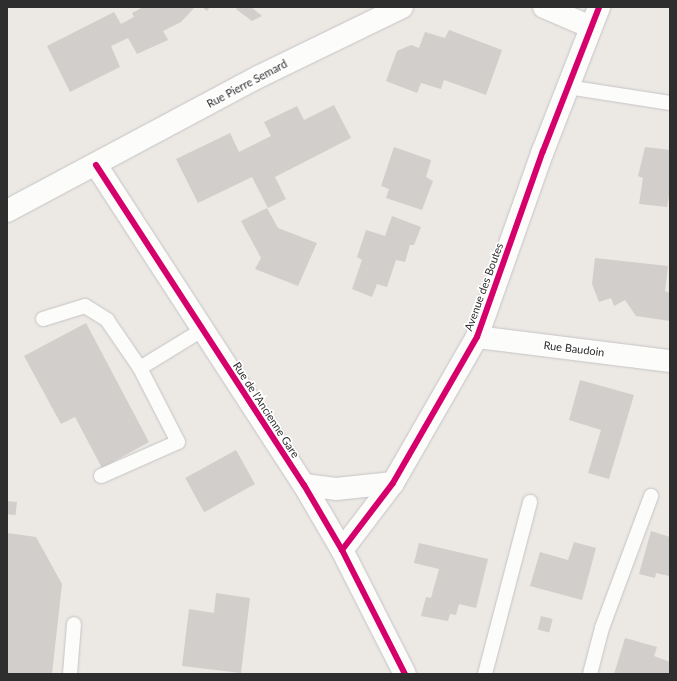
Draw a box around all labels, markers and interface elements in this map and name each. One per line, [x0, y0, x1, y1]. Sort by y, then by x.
street label: Rue Pierre Semard [205, 57, 289, 111]
street label: Avenue des Boutes [462, 241, 506, 333]
street label: Rue Baudoin [543, 339, 605, 359]
street label: Rue de l'Ancienne Gare [230, 360, 302, 460]

